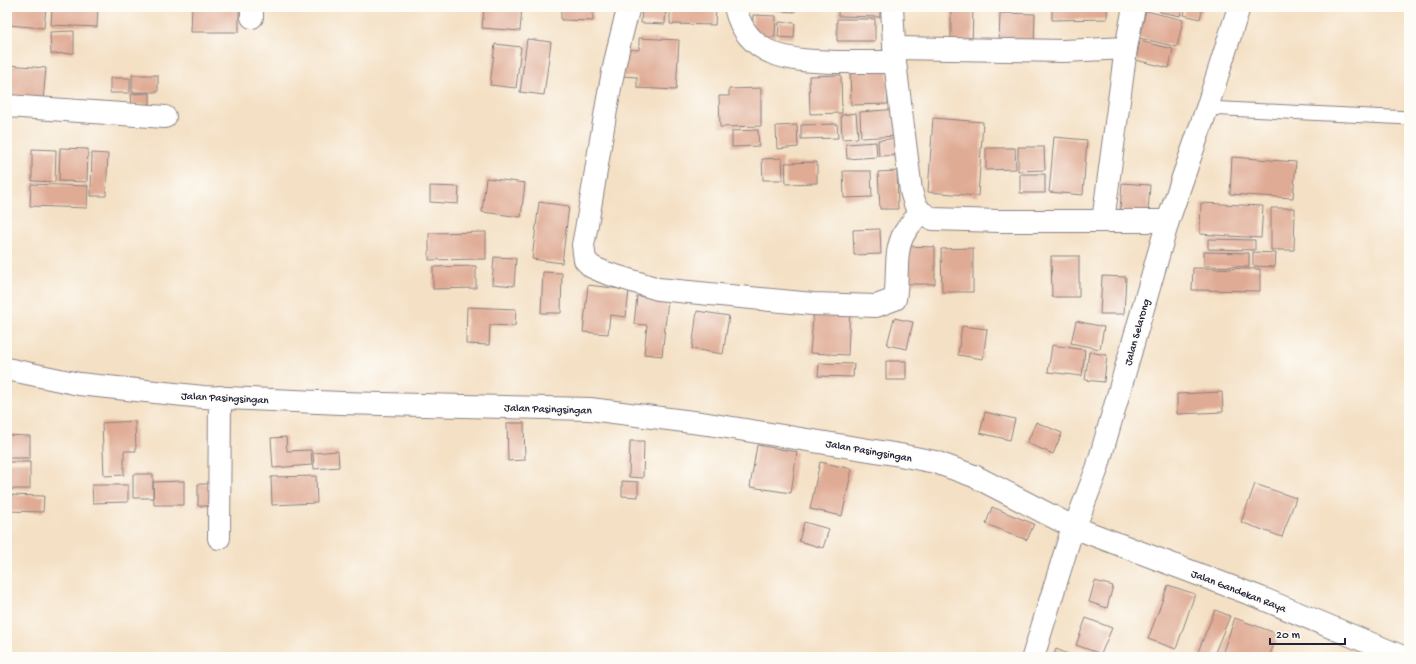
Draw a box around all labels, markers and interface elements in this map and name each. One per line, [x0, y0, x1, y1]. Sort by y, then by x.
street label: Jalan Selarong [1123, 298, 1153, 367]
street label: Jalan Pasingsingan [181, 391, 270, 407]
street label: Jalan Pasingsingan [504, 402, 593, 418]
street label: Jalan Pasingsingan [824, 438, 914, 466]
street label: Jalan Gandekan Raya [1189, 568, 1288, 616]
scale bar [1270, 620, 1345, 646]
text: 20 m [1276, 629, 1301, 643]

